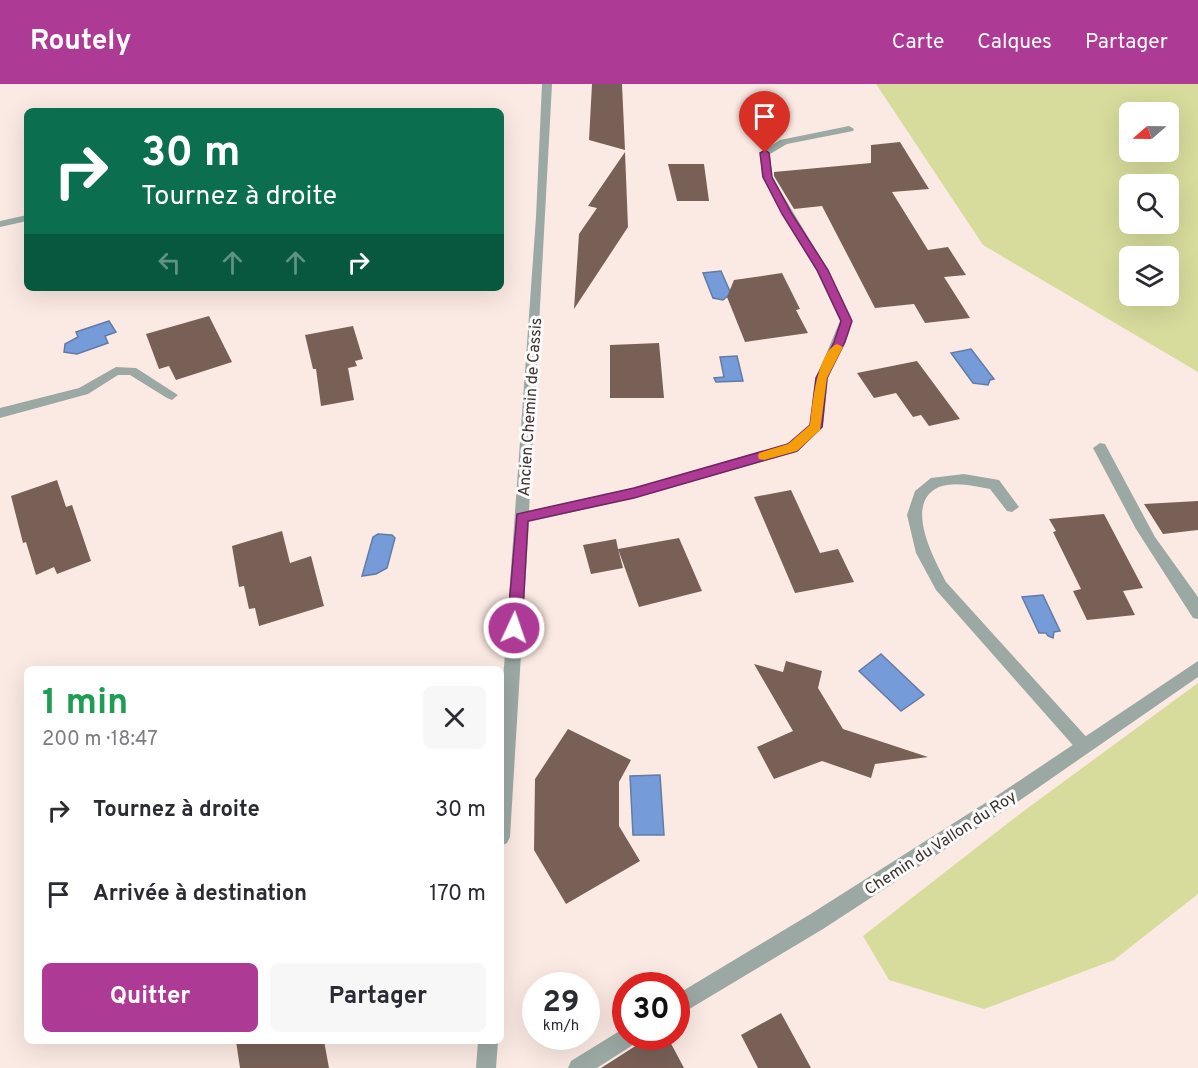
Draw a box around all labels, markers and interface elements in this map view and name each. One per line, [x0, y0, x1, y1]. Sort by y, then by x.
text: Routely [30, 24, 131, 60]
text: Carte [892, 29, 944, 56]
text: Calques [977, 29, 1052, 56]
text: Partager [1085, 29, 1168, 56]
pin [739, 91, 790, 153]
icon: arrive [748, 100, 781, 133]
north arrow [1119, 102, 1179, 162]
map controls [1119, 102, 1179, 306]
text: 30 m [141, 128, 240, 181]
icon: right [42, 132, 120, 210]
button: search [1119, 174, 1179, 234]
text: Tournez à droite [141, 180, 337, 214]
icon: left [153, 246, 186, 279]
icon: ahead [216, 246, 249, 279]
icon: ahead [279, 246, 312, 279]
icon: right [342, 246, 375, 279]
button: layers [1119, 246, 1179, 306]
street label: Ancien Chemin de Cassis [515, 317, 547, 497]
position arrow [482, 596, 546, 660]
text: 1 min [42, 681, 128, 727]
button: close [423, 686, 486, 749]
text: 200 m · 18:47 [42, 727, 158, 753]
street label: Chemin du Vallon du Roy [861, 787, 1021, 900]
icon: right [42, 794, 75, 827]
text: Tournez à droite [93, 797, 260, 824]
text: 30 m [435, 797, 486, 824]
icon: arrive [42, 878, 75, 911]
text: Arrivée à destination [93, 881, 307, 908]
text: 170 m [429, 881, 486, 908]
button: Quitter [42, 963, 258, 1032]
button: Partager [270, 963, 486, 1032]
speed limit sign: 30 [612, 972, 690, 1050]
text: 29 [543, 985, 579, 1022]
text: km/h [543, 1017, 579, 1036]

